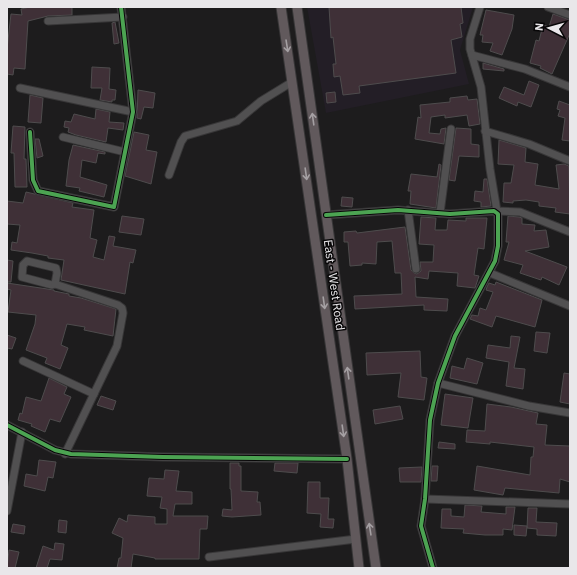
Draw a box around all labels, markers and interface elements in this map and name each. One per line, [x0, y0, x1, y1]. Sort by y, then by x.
north arrow [529, 8, 569, 48]
text: N [532, 22, 546, 32]
one-way arrow [283, 39, 291, 52]
one-way arrow [309, 113, 317, 126]
one-way arrow [302, 167, 310, 180]
street label: East - West Road [321, 239, 348, 331]
one-way arrow [320, 296, 328, 309]
one-way arrow [344, 367, 352, 380]
one-way arrow [339, 425, 347, 438]
one-way arrow [366, 523, 374, 536]

